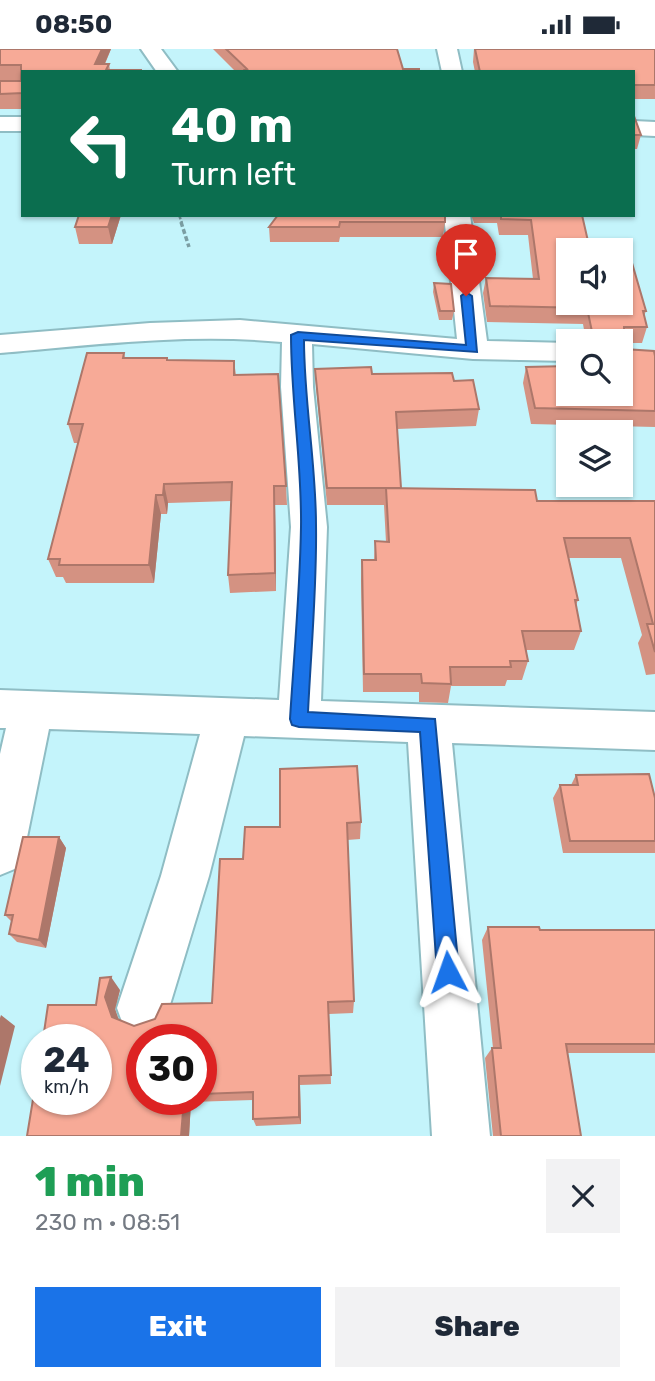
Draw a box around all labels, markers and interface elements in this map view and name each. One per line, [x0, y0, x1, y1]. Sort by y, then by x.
text: 08:50 [35, 9, 112, 40]
text: 40 m [171, 96, 293, 154]
icon: left [56, 98, 147, 189]
text: Turn left [171, 155, 296, 193]
pin [436, 224, 496, 296]
icon: arrive [447, 235, 485, 273]
map controls [556, 238, 633, 497]
button: sound [556, 238, 633, 315]
button: search [556, 329, 633, 406]
button: layers [556, 420, 633, 497]
position arrow [411, 935, 485, 1009]
speed limit sign: 30 [126, 1024, 217, 1115]
text: 24 [43, 1039, 90, 1081]
text: km/h [44, 1076, 89, 1098]
text: 1 min [35, 1157, 145, 1207]
button: close [546, 1159, 620, 1233]
text: 230 m · 08:51 [35, 1208, 180, 1236]
button: Exit [35, 1287, 321, 1367]
button: Share [335, 1287, 620, 1367]

